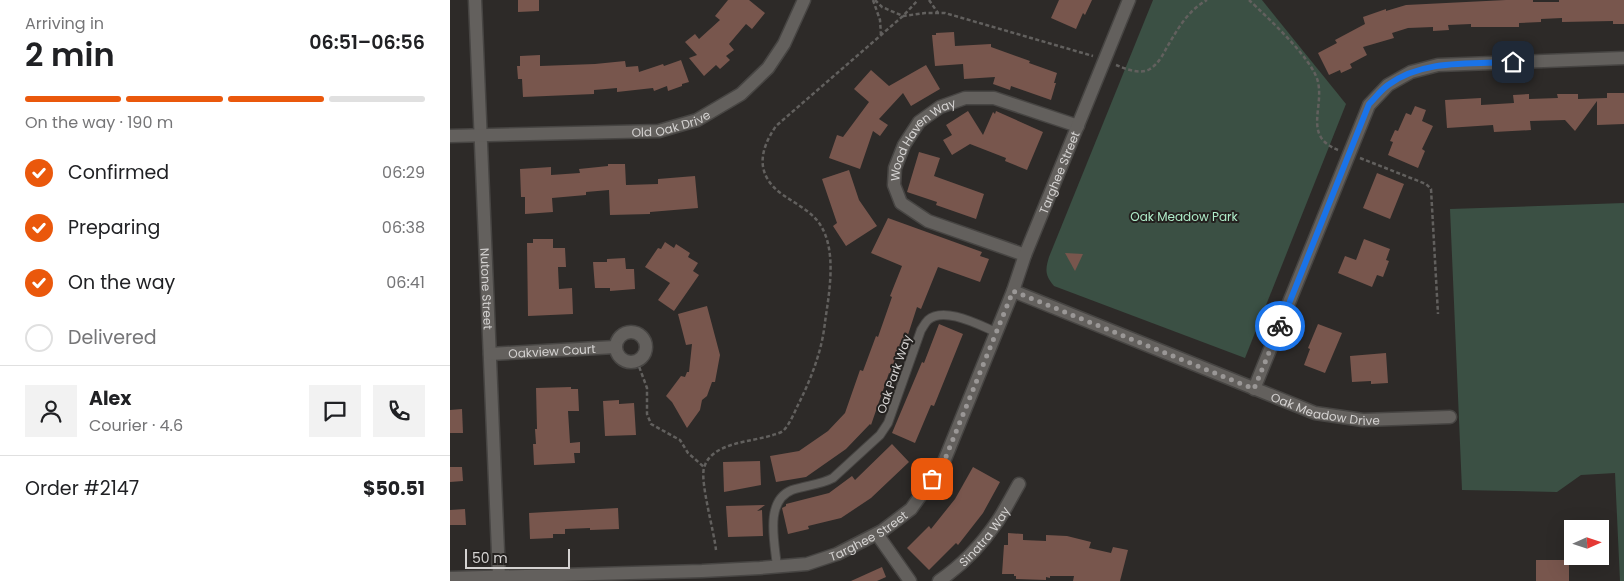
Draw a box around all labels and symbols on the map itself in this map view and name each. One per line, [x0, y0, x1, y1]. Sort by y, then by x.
pin [1492, 41, 1534, 83]
street label: Wood Haven Way [886, 94, 958, 181]
street label: Old Oak Drive [631, 106, 713, 140]
street label: Targhee Street [1034, 128, 1083, 216]
park label: Oak Meadow Park [1130, 208, 1238, 225]
street label: Nutone Street [477, 248, 497, 330]
courier [1255, 301, 1305, 351]
street label: Oak Park Way [873, 332, 916, 416]
street label: Oakview Court [508, 340, 596, 361]
street label: Oak Meadow Drive [1269, 388, 1380, 429]
pin [911, 458, 953, 500]
street label: Sinatra Way [955, 503, 1013, 570]
street label: Targhee Street [827, 506, 911, 565]
north arrow [1564, 520, 1609, 565]
scale bar [465, 546, 570, 569]

